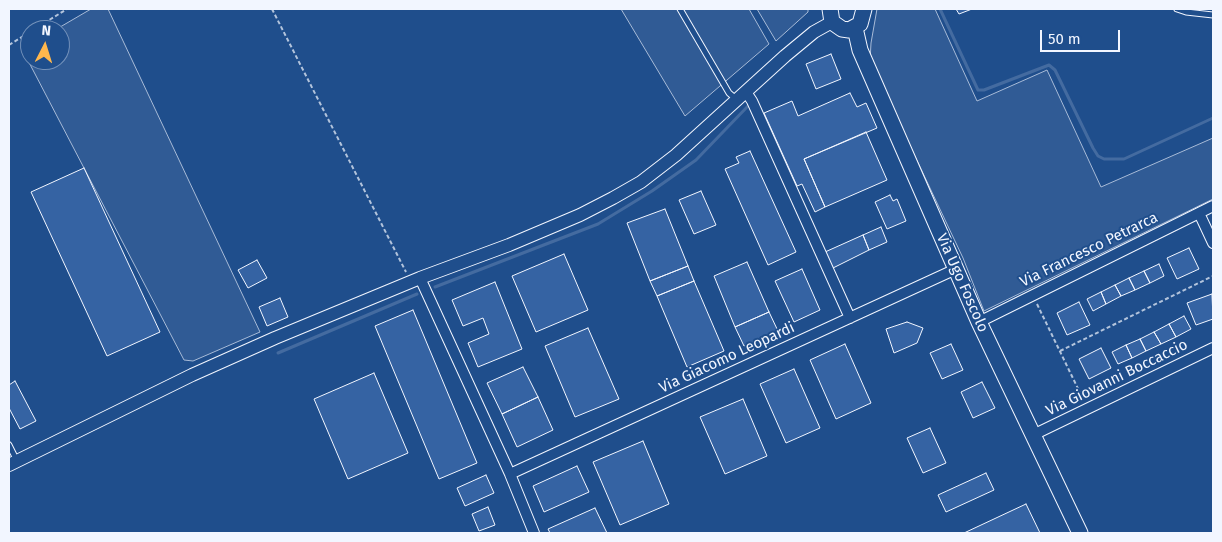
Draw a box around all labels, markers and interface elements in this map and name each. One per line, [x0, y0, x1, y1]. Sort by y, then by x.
north arrow [20, 20, 70, 70]
scale bar [1042, 20, 1122, 52]
text: N [41, 22, 52, 39]
text: 50 m [1048, 30, 1081, 48]
street label: Via Francesco Petrarca [1017, 209, 1161, 291]
street label: Via Ugo Foscolo [932, 231, 992, 335]
street label: Via Giacomo Leopardi [656, 319, 798, 397]
street label: Via Giovanni Boccaccio [1043, 336, 1191, 420]

